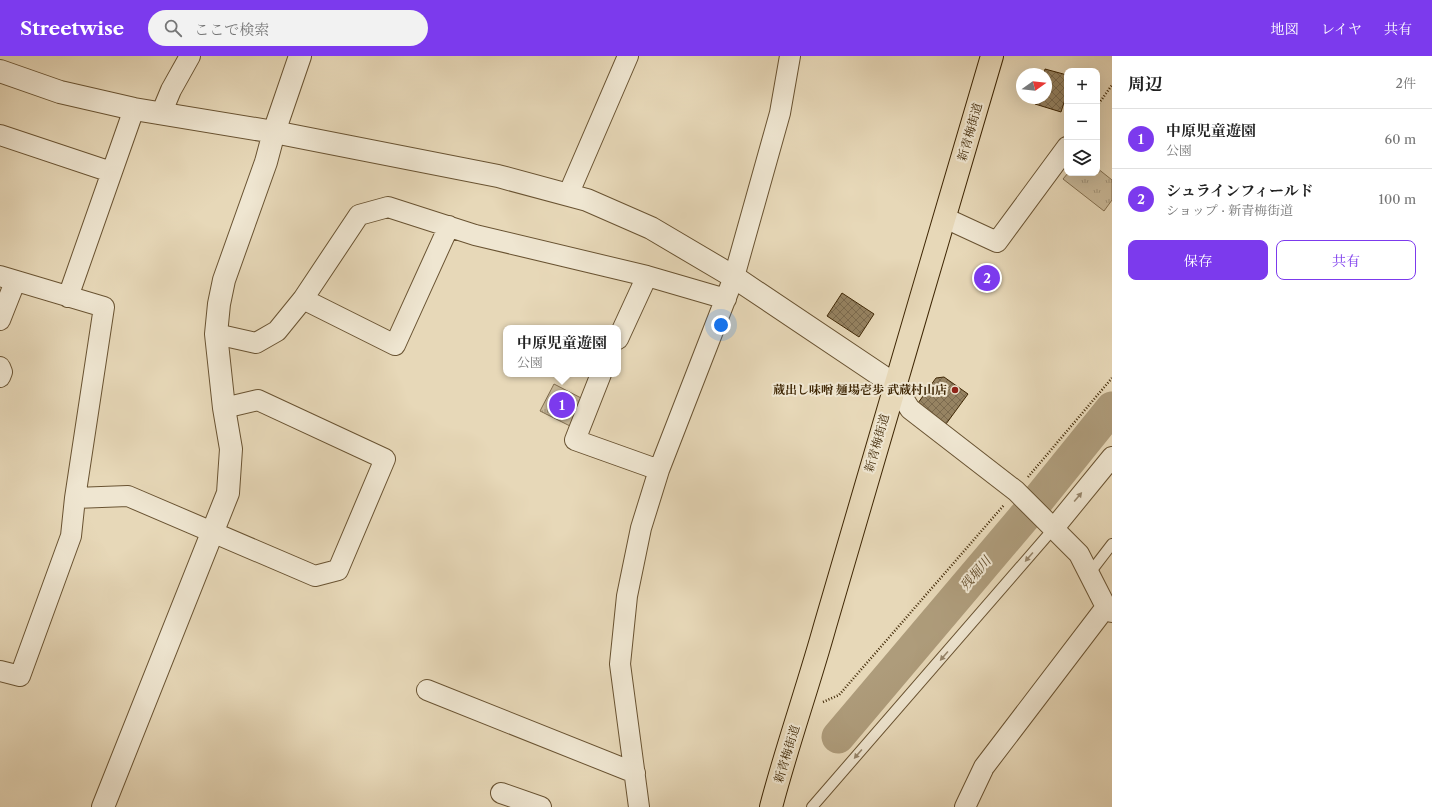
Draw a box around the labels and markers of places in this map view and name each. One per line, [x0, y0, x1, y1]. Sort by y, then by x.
pin: 2 [974, 263, 1000, 293]
place label: 蔵出し味噌 麺場壱歩 武蔵村山店 [773, 382, 947, 397]
marker: 蔵出し味噌 麺場壱歩 武蔵村山店 [950, 385, 960, 395]
pin: 1 [549, 390, 575, 420]

